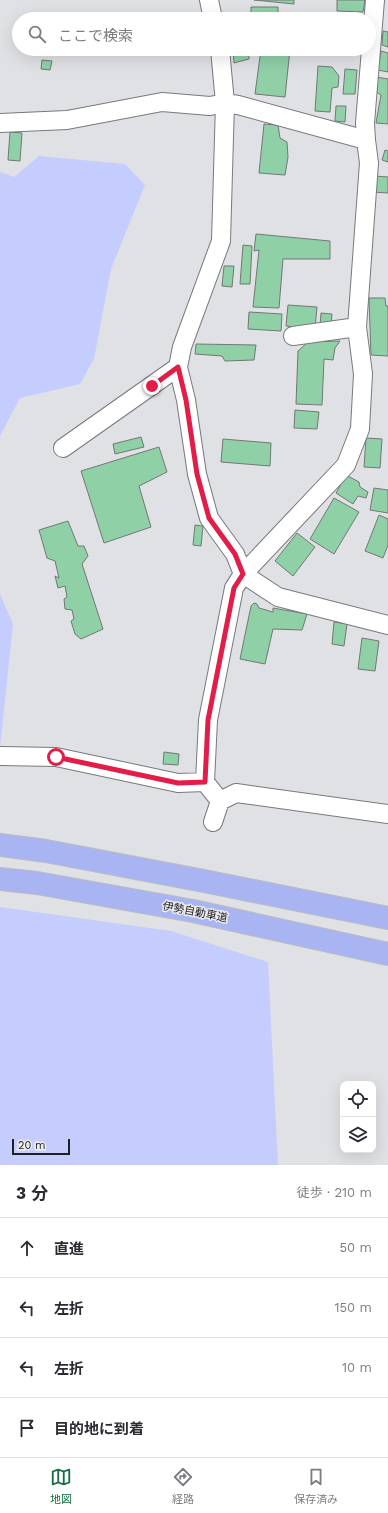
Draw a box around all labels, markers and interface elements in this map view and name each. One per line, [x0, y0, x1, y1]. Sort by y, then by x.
search box [12, 12, 376, 56]
icon: search [26, 23, 48, 45]
text: ここで検索 [58, 27, 133, 45]
route end [143, 377, 161, 395]
route start [47, 748, 65, 766]
street label: 伊勢自動車道 [161, 899, 229, 925]
map controls [340, 1081, 376, 1153]
button: locate [340, 1081, 376, 1117]
button: layers [340, 1117, 376, 1153]
scale bar [12, 1137, 70, 1156]
text: 20 m [18, 1139, 46, 1152]
text: 3 分 [16, 1183, 48, 1203]
text: 徒歩 · 210 m [297, 1185, 372, 1200]
icon: ahead [16, 1237, 38, 1259]
text: 直進 [54, 1240, 84, 1258]
text: 50 m [340, 1240, 372, 1255]
icon: left [16, 1297, 38, 1319]
text: 左折 [54, 1300, 84, 1318]
text: 150 m [334, 1300, 372, 1315]
icon: left [16, 1357, 38, 1379]
text: 左折 [54, 1360, 84, 1378]
text: 10 m [342, 1360, 372, 1375]
icon: arrive [16, 1417, 38, 1439]
text: 目的地に到着 [54, 1420, 144, 1438]
tab: 地図 [50, 1466, 72, 1506]
tab: 経路 [172, 1466, 194, 1506]
tab: 保存済み [294, 1466, 338, 1506]

